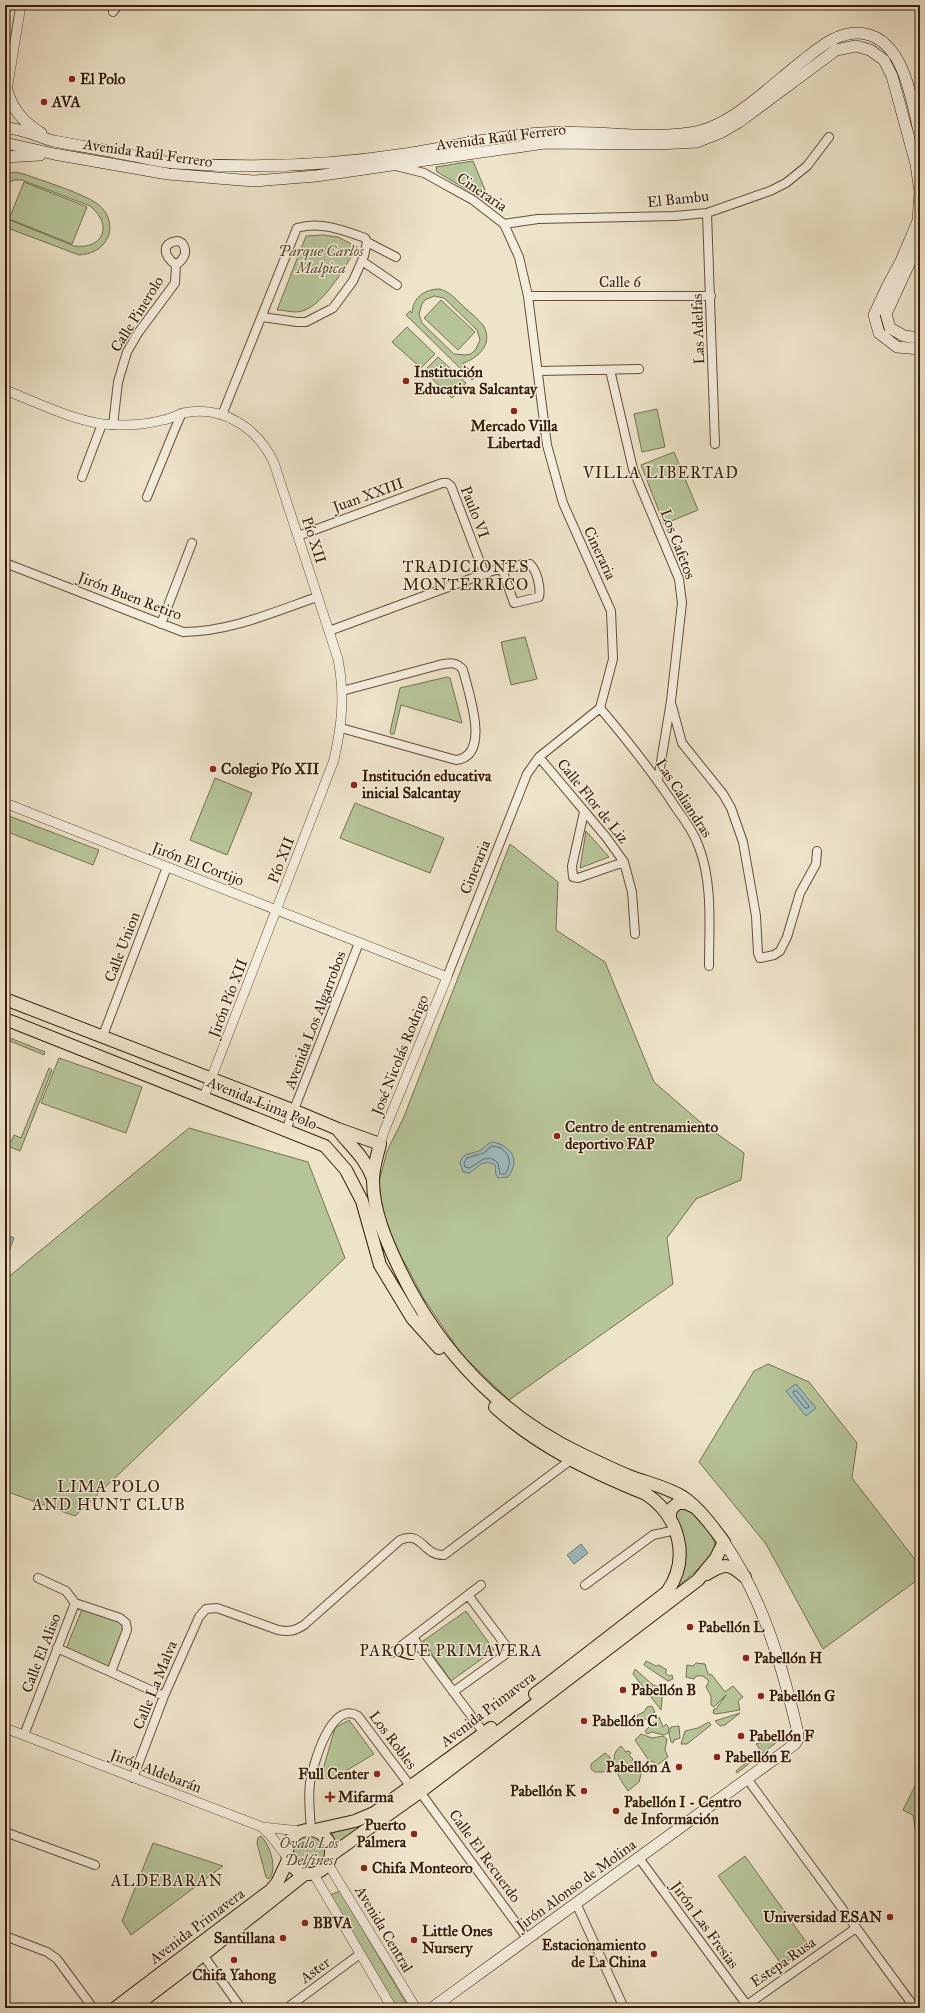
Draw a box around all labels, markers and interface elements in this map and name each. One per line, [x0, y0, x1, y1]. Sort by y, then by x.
place label: El Polo [80, 70, 126, 88]
marker: El Polo [67, 74, 77, 84]
place label: AVA [51, 93, 81, 111]
marker: AVA [39, 97, 49, 107]
street label: Avenida Raúl Ferrero [434, 120, 567, 154]
street label: Avenida Raúl Ferrero [81, 135, 214, 171]
street label: Cineraria [453, 169, 511, 216]
street label: El Bambu [646, 187, 710, 211]
park label: Parque Carlos Malpica [278, 242, 364, 278]
street label: Calle Pinerolo [107, 272, 168, 355]
street label: Calle 6 [599, 273, 642, 291]
street label: Las Adelfas [688, 293, 708, 365]
place label: Institución Educativa Salcantay [414, 363, 538, 399]
marker: Institución Educativa Salcantay [401, 376, 411, 386]
marker: Mercado Villa Libertad [509, 406, 519, 416]
place label: Mercado Villa Libertad [470, 417, 558, 452]
district label: VILLA LIBERTAD [582, 463, 739, 482]
street label: Juan XXIII [328, 474, 406, 518]
street label: Paulo VI [457, 483, 493, 541]
street label: Los Cafetos [656, 506, 700, 582]
street label: Pío XII [298, 514, 330, 566]
street label: Cineraria [580, 523, 620, 583]
district label: TRADICIONES MONTERRICO [403, 557, 529, 594]
street label: Jirón Buen Retiro [73, 567, 185, 625]
street label: Calle Flor de Liz [553, 755, 633, 847]
street label: Las Caliandras [652, 755, 716, 841]
place label: Colegio Pío XII [221, 760, 320, 779]
marker: Colegio Pío XII [208, 764, 218, 774]
place label: Institución educativa inicial Salcantay [362, 767, 492, 803]
marker: Institución educativa inicial Salcantay [349, 780, 359, 790]
street label: Pío XII [264, 834, 298, 886]
street label: Jirón El Cortijo [147, 837, 247, 891]
street label: Cineraria [456, 837, 494, 897]
street label: Calle Union [100, 909, 144, 985]
street label: Avenida Los Algarrobos [280, 948, 350, 1092]
street label: Jirón Pío XII [204, 956, 252, 1042]
street label: José Nicolás Rodrigo [367, 992, 433, 1120]
street label: Avenida Lima Polo [203, 1072, 320, 1133]
place label: Centro de entrenamiento deportivo FAP [565, 1118, 718, 1154]
marker: Centro de entrenamiento deportivo FAP [552, 1131, 562, 1141]
district label: LIMA POLO AND HUNT CLUB [31, 1477, 186, 1514]
street label: Calle El Aliso [18, 1610, 64, 1695]
place label: Pabellón L [698, 1618, 765, 1636]
marker: Pabellón L [685, 1622, 695, 1632]
street label: Calle La Malva [129, 1637, 181, 1732]
district label: PARQUE PRIMAVERA [359, 1641, 543, 1660]
place label: Pabellón H [754, 1649, 822, 1667]
marker: Pabellón H [741, 1653, 751, 1663]
street label: Avenida Primavera [436, 1667, 540, 1751]
place label: Pabellón B [631, 1681, 696, 1699]
marker: Pabellón B [618, 1685, 628, 1695]
place label: Pabellón G [769, 1687, 835, 1705]
marker: Pabellón G [756, 1691, 766, 1701]
street label: Los Robles [365, 1707, 421, 1773]
place label: Pabellón C [592, 1712, 657, 1730]
marker: Pabellón C [579, 1716, 589, 1726]
place label: Pabellón F [749, 1727, 814, 1745]
marker: Pabellón F [736, 1731, 746, 1741]
street label: Jirón Aldebarán [106, 1745, 204, 1798]
place label: Pabellón E [725, 1748, 791, 1766]
marker: Pabellón E [712, 1752, 722, 1762]
place label: Pabellón A [606, 1758, 672, 1776]
marker: Pabellón A [674, 1762, 684, 1772]
place label: Full Center [298, 1765, 369, 1783]
marker: Full Center [372, 1769, 382, 1779]
place label: Pabellón K [510, 1782, 577, 1800]
marker: Pabellón K [579, 1786, 589, 1796]
place label: Mifarma [338, 1788, 394, 1806]
marker: Mifarma [325, 1792, 335, 1802]
place label: Pabellón I - Centro de Información [624, 1793, 742, 1828]
street label: Calle El Recuerdo [445, 1806, 525, 1906]
marker: Pabellón I - Centro de Información [611, 1806, 621, 1816]
place label: Puerto Palmera [357, 1816, 407, 1851]
marker: Puerto Palmera [409, 1829, 419, 1839]
park label: Ovalo Los Delfines [279, 1834, 339, 1869]
street label: Jirón Alonso de Molina [511, 1835, 640, 1936]
place label: Chifa Monteoro [372, 1859, 473, 1877]
marker: Chifa Monteoro [359, 1863, 369, 1873]
district label: ALDEBARAN [110, 1871, 223, 1890]
street label: Jirón Las Fresias [665, 1876, 743, 1973]
street label: Avenida Central [351, 1882, 417, 1976]
street label: Avenida Primavera [145, 1884, 249, 1968]
place label: Universidad ESAN [763, 1908, 882, 1926]
marker: Universidad ESAN [885, 1912, 895, 1922]
place label: BBVA [313, 1914, 353, 1932]
marker: BBVA [300, 1918, 310, 1928]
place label: Little Ones Nursery [422, 1922, 493, 1958]
place label: Santillana [214, 1929, 276, 1947]
marker: Santillana [278, 1933, 288, 1943]
street label: Estepa Rusa [747, 1933, 819, 1991]
marker: Little Ones Nursery [409, 1935, 419, 1945]
place label: Estacionamiento de La China [542, 1936, 647, 1971]
marker: Estacionamiento de La China [649, 1949, 659, 1959]
street label: Aster [296, 1953, 334, 1987]
marker: Chifa Yahong [229, 1955, 239, 1965]
place label: Chifa Yahong [192, 1966, 277, 1985]

